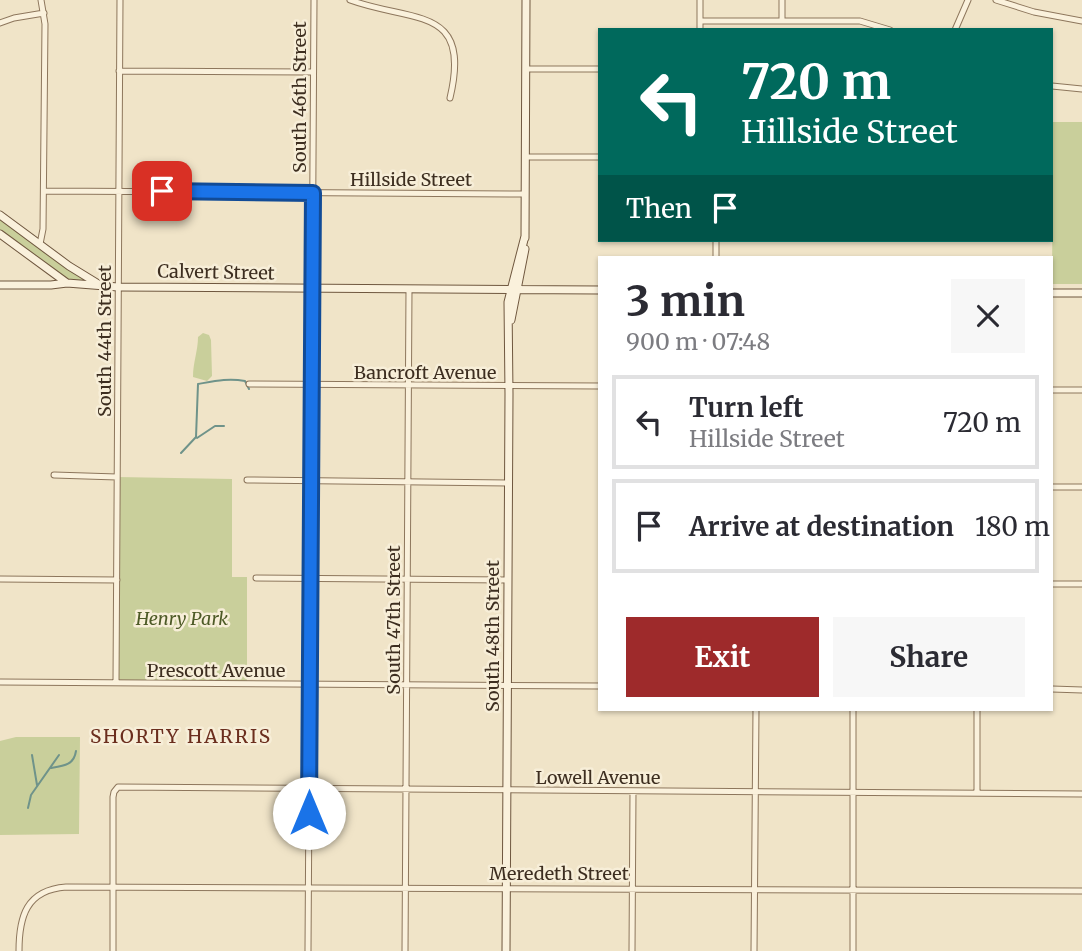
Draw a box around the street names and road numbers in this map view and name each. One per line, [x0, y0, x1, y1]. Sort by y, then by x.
street label: South 46th Street [288, 21, 311, 173]
street label: Hillside Street [350, 168, 472, 191]
street label: Calvert Street [157, 259, 275, 285]
street label: South 44th Street [93, 265, 116, 417]
street label: Bancroft Avenue [354, 361, 496, 384]
street label: South 47th Street [382, 545, 405, 695]
street label: South 48th Street [481, 560, 504, 712]
street label: Prescott Avenue [147, 659, 285, 682]
street label: Lowell Avenue [536, 766, 660, 789]
street label: Meredeth Street [489, 862, 629, 885]

